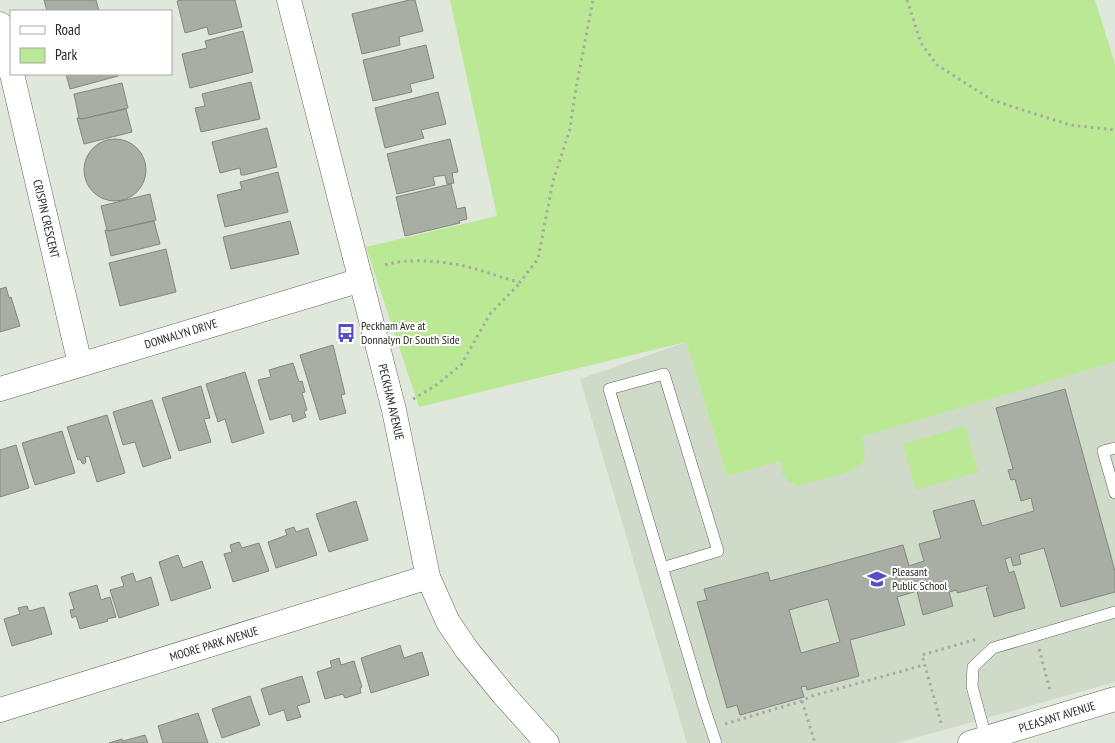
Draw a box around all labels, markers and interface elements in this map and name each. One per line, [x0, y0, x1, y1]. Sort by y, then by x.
legend [10, 10, 172, 75]
text: Road [55, 20, 81, 39]
text: Park [55, 45, 77, 64]
street label: CRISPIN CRESCENT [30, 178, 63, 260]
street label: DONNALYN DRIVE [143, 315, 219, 352]
place label: Peckham Ave at Donnalyn Dr South Side [361, 318, 460, 347]
bus stop icon: Peckham Ave at Donnalyn Dr South Side [335, 322, 357, 344]
street label: PECKHAM AVENUE [375, 362, 408, 441]
place label: Pleasant Public School [892, 564, 948, 593]
school or university icon: Pleasant Public School [866, 568, 888, 590]
street label: MOORE PARK AVENUE [168, 623, 260, 664]
street label: PLEASANT AVENUE [1017, 698, 1097, 735]

